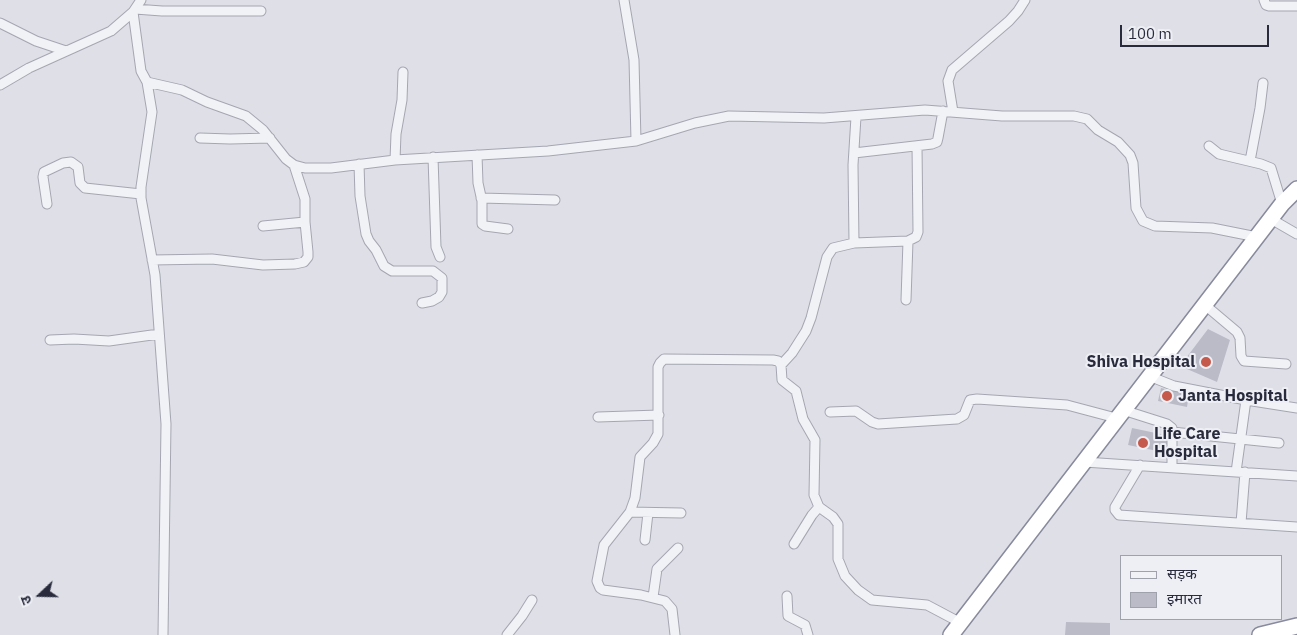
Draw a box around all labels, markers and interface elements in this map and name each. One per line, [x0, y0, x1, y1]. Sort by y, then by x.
scale bar [1122, 15, 1271, 47]
text: 100 m [1128, 24, 1172, 43]
place label: Shiva Hospital [1087, 352, 1195, 372]
marker: Shiva Hospital [1199, 355, 1213, 369]
place label: Janta Hospital [1178, 386, 1288, 406]
marker: Janta Hospital [1160, 389, 1174, 403]
place label: Life Care Hospital [1154, 424, 1220, 462]
marker: Life Care Hospital [1136, 436, 1150, 450]
legend [1120, 555, 1282, 620]
text: सड़क [1167, 564, 1197, 583]
north arrow [15, 570, 65, 620]
text: इमारत [1167, 589, 1202, 608]
text: उ [16, 593, 36, 607]

